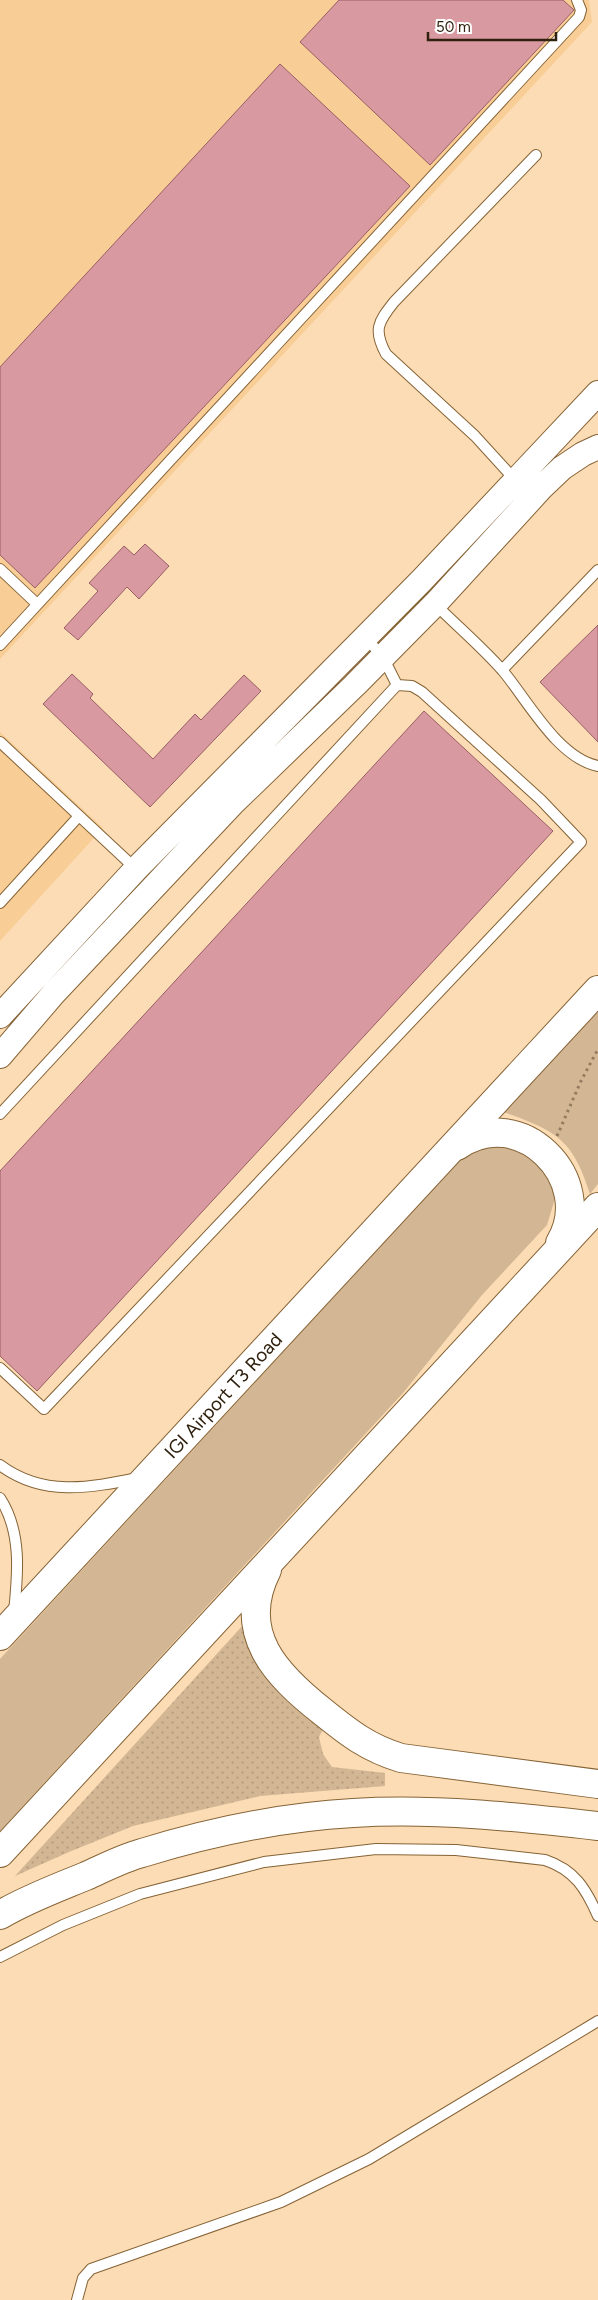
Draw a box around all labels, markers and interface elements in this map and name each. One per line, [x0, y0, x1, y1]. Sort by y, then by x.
scale bar [428, 10, 556, 42]
text: 50 m [436, 18, 471, 36]
street label: IGI Airport T3 Road [159, 1328, 287, 1463]

